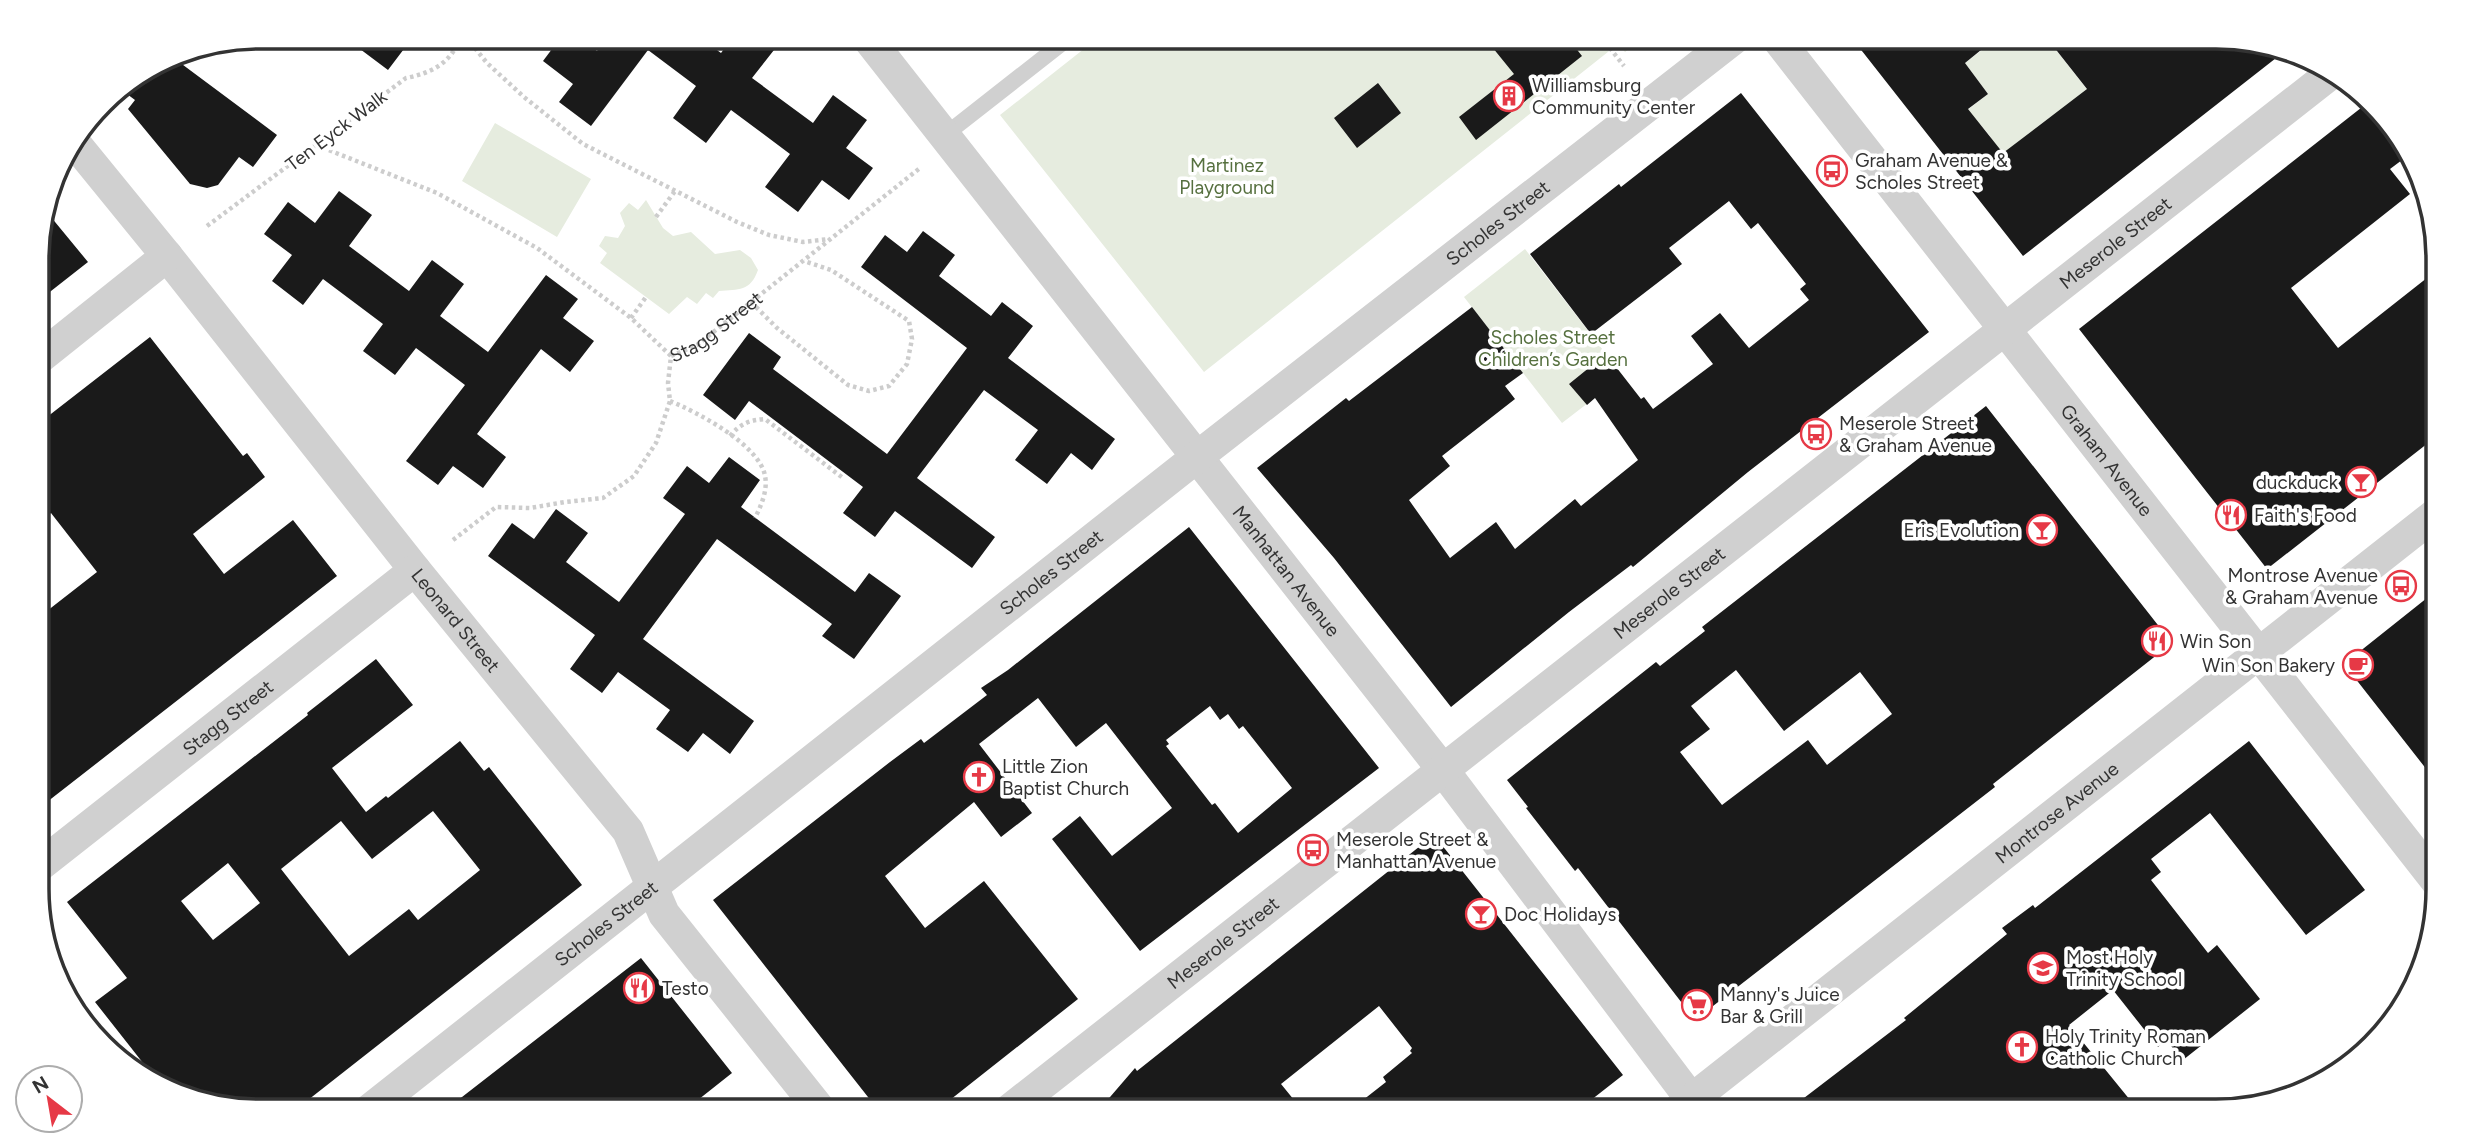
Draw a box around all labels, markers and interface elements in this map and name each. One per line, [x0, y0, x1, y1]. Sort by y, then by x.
place label: Williamsburg Community Center [1532, 74, 1696, 119]
building icon: Williamsburg Community Center [1492, 79, 1526, 113]
street label: Ten Eyck Walk [281, 84, 392, 176]
place label: Graham Avenue & Scholes Street [1855, 149, 2009, 194]
park label: Martinez Playground [1179, 154, 1275, 199]
bus stop icon: Graham Avenue & Scholes Street [1815, 154, 1849, 188]
street label: Scholes Street [1442, 176, 1554, 271]
street label: Meserole Street [2055, 192, 2176, 294]
street label: Stagg Street [666, 287, 767, 367]
park label: Scholes Street Children’s Garden [1478, 326, 1628, 371]
street label: Graham Avenue [2056, 400, 2158, 521]
place label: Meserole Street & Graham Avenue [1839, 412, 1992, 457]
bus stop icon: Meserole Street & Graham Avenue [1799, 417, 1833, 451]
bar icon: duckduck [2344, 465, 2378, 499]
place label: duckduck [2256, 471, 2339, 494]
restaurant icon: Faith's Food [2214, 498, 2248, 532]
street label: Manhattan Avenue [1228, 501, 1345, 641]
place label: Faith's Food [2254, 504, 2357, 527]
bar icon: Eris Evolution [2025, 513, 2059, 547]
place label: Eris Evolution [1903, 519, 2019, 542]
street label: Scholes Street [995, 525, 1108, 620]
street label: Meserole Street [1609, 542, 1730, 644]
street label: Leonard Street [406, 564, 505, 677]
place label: Montrose Avenue & Graham Avenue [2225, 564, 2378, 609]
bus stop icon: Montrose Avenue & Graham Avenue [2384, 569, 2418, 603]
restaurant icon: Win Son [2140, 624, 2174, 658]
place label: Win Son [2180, 630, 2251, 653]
cafe icon: Win Son Bakery [2341, 648, 2375, 682]
place label: Win Son Bakery [2202, 654, 2335, 677]
street label: Stagg Street [178, 675, 278, 761]
place label: Little Zion Baptist Church [1002, 755, 1129, 800]
street label: Montrose Avenue [1991, 757, 2123, 868]
church icon: Little Zion Baptist Church [962, 760, 996, 794]
place label: Meserole Street & Manhattan Avenue [1336, 828, 1496, 873]
bus stop icon: Meserole Street & Manhattan Avenue [1296, 833, 1330, 867]
street label: Scholes Street [550, 876, 662, 971]
street label: Meserole Street [1163, 892, 1284, 994]
bar icon: Doc Holidays [1464, 897, 1498, 931]
place label: Doc Holidays [1504, 903, 1617, 926]
place label: Most Holy Trinity School [2066, 946, 2182, 991]
school or university icon: Most Holy Trinity School [2026, 951, 2060, 985]
restaurant icon: Testo [622, 971, 656, 1005]
place label: Testo [662, 977, 709, 1000]
place label: Manny's Juice Bar & Grill [1720, 983, 1840, 1028]
supermarket icon: Manny's Juice Bar & Grill [1680, 988, 1714, 1022]
place label: Holy Trinity Roman Catholic Church [2045, 1025, 2206, 1070]
church icon: Holy Trinity Roman Catholic Church [2005, 1030, 2039, 1064]
north arrow [14, 1064, 84, 1134]
text: N [28, 1071, 53, 1098]

